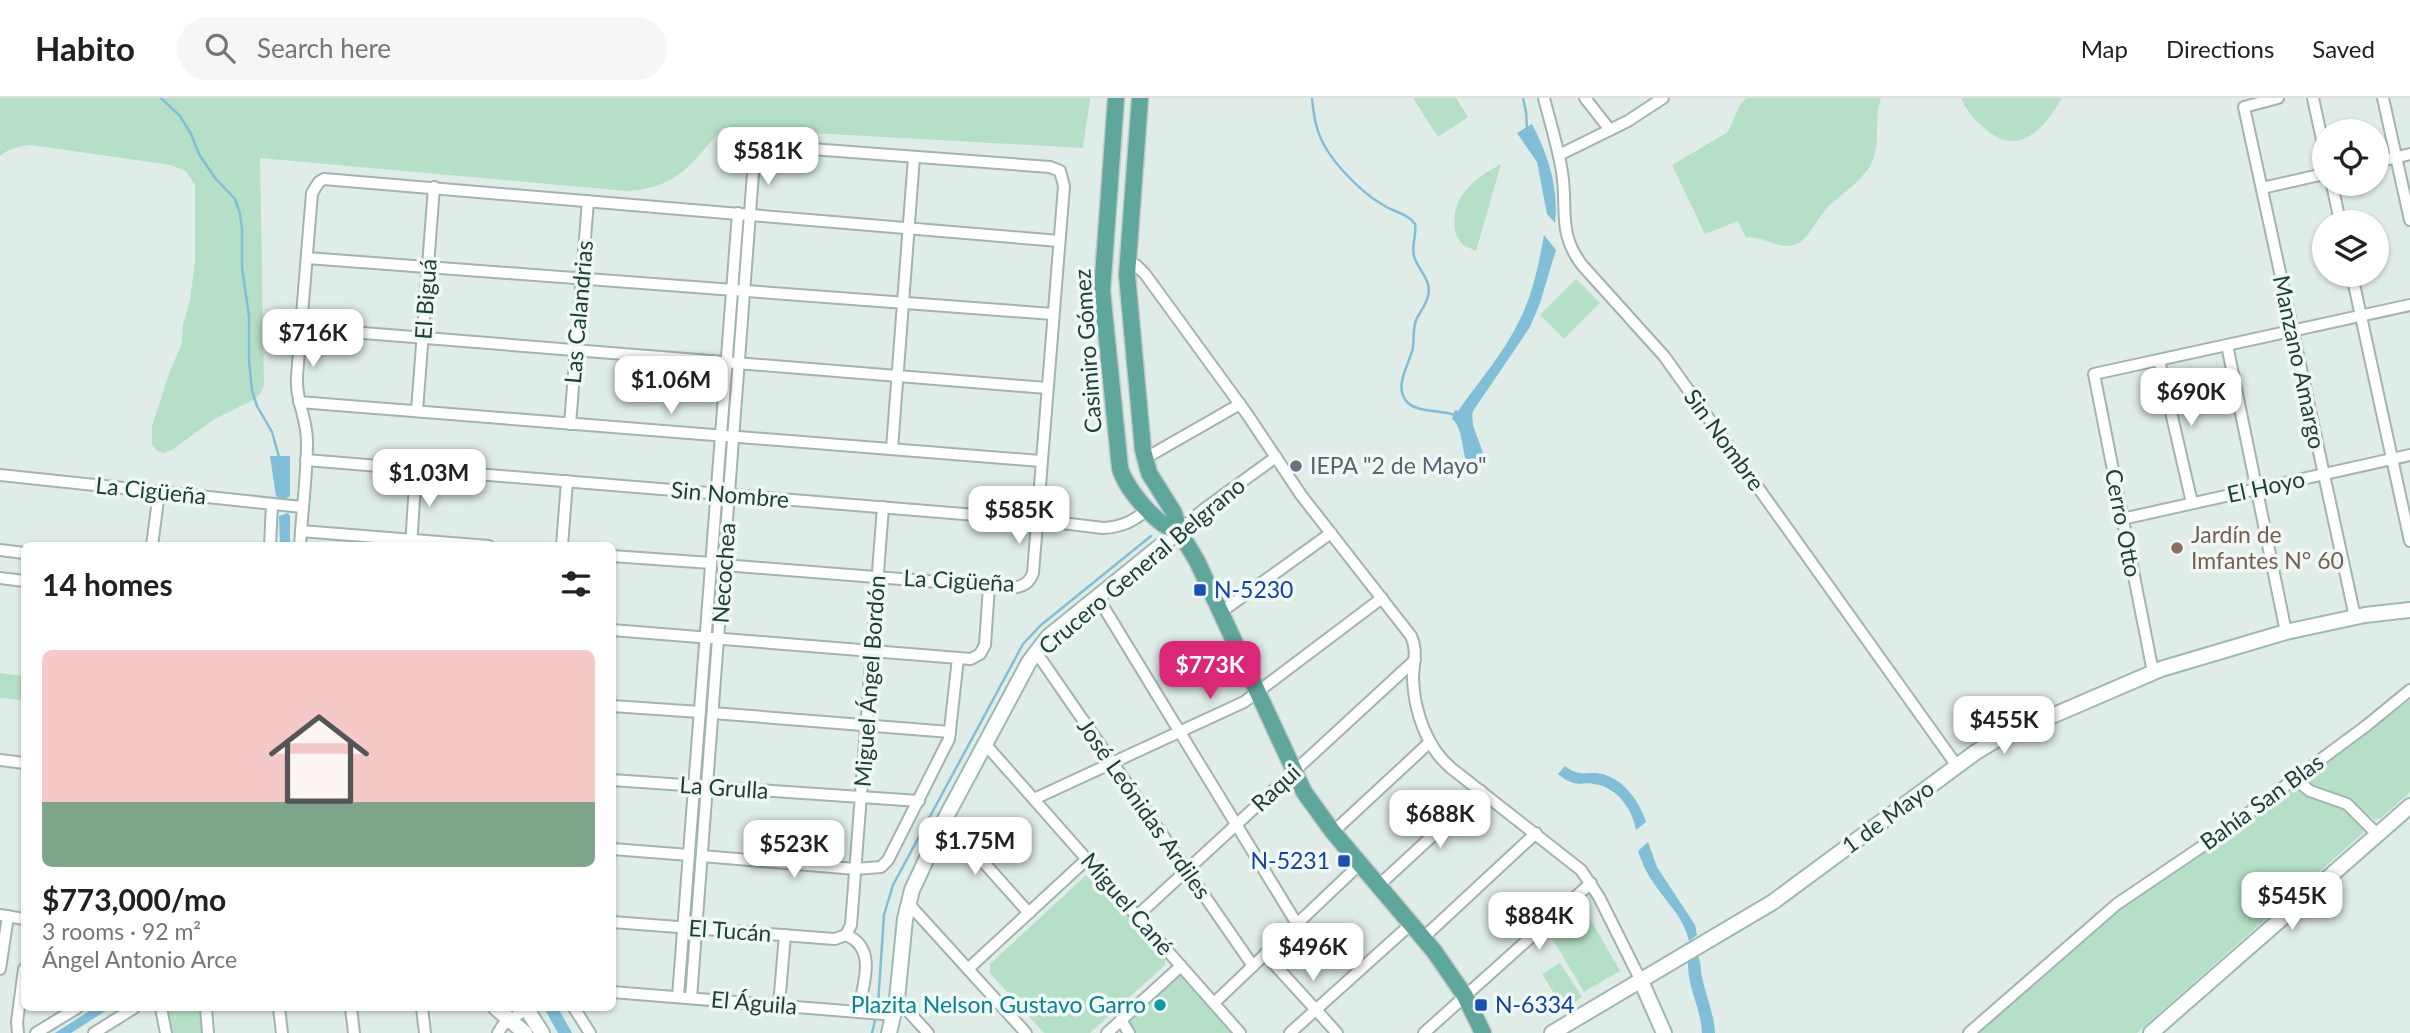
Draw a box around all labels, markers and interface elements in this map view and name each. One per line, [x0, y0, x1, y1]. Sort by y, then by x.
search box [177, 17, 667, 80]
text: Habito [35, 28, 135, 68]
icon: search [201, 29, 239, 67]
text: Search here [257, 32, 391, 64]
text: Map [2081, 34, 2128, 63]
text: Directions [2166, 34, 2274, 63]
text: Saved [2312, 34, 2375, 63]
map controls [2312, 119, 2389, 287]
button: locate [2312, 119, 2389, 196]
pin: $581K [719, 127, 817, 187]
text: $581K [733, 136, 803, 164]
button: layers [2312, 210, 2389, 287]
street label: Las Calandrias [558, 239, 598, 385]
street label: El Biguá [408, 258, 442, 340]
street label: Casimiro Gómez [1067, 268, 1107, 434]
street label: Manzano Amargo [2268, 272, 2332, 451]
pin: $716K [264, 310, 362, 369]
text: $716K [278, 318, 348, 346]
pin: $1.06M [614, 356, 728, 416]
text: $1.06M [631, 365, 711, 393]
pin: $690K [2142, 368, 2240, 428]
text: $690K [2156, 377, 2226, 405]
street label: Sin Nombre [1679, 383, 1771, 496]
pin: $1.03M [372, 450, 486, 509]
place label: IEPA "2 de Mayo" [1310, 451, 1487, 479]
text: $1.03M [389, 458, 469, 486]
marker: IEPA "2 de Mayo" [1288, 458, 1304, 474]
street label: El Hoyo [2224, 464, 2307, 508]
street label: Cerro Otto [2100, 466, 2148, 579]
street label: La Cigüeña [94, 470, 208, 510]
street label: Crucero General Belgrano [1033, 471, 1250, 660]
street label: Sin Nombre [670, 475, 790, 513]
pin: $585K [970, 486, 1068, 546]
text: $585K [984, 495, 1054, 523]
place label: Jardín de Imfantes N° 60 [2191, 520, 2344, 574]
street label: Necochea [706, 522, 740, 624]
marker: Jardín de Imfantes N° 60 [2169, 540, 2185, 556]
street label: La Cigüeña [903, 563, 1015, 597]
icon: filters [557, 565, 595, 603]
text: 14 homes [42, 566, 173, 602]
street label: Miguel Ángel Bordón [848, 574, 890, 788]
place label: N-5230 [1214, 575, 1293, 603]
marker: N-5230 [1192, 582, 1208, 598]
pin: $773K [1161, 642, 1259, 701]
text: $773K [1175, 650, 1245, 678]
icon: home [256, 696, 382, 822]
pin: $455K [1955, 696, 2053, 756]
text: $455K [1969, 705, 2039, 733]
street label: José Leónidas Ardiles [1072, 713, 1218, 904]
street label: Bahía San Blas [2194, 747, 2329, 855]
street label: Raqui [1245, 758, 1306, 817]
street label: La Grulla [679, 770, 770, 804]
street label: 1 de Mayo [1836, 773, 1939, 859]
pin: $688K [1391, 790, 1489, 850]
text: $688K [1405, 799, 1475, 827]
pin: $1.75M [918, 818, 1032, 877]
pin: $523K [745, 820, 843, 880]
text: $1.75M [935, 826, 1015, 854]
text: $523K [759, 829, 829, 857]
street label: Miguel Cané [1076, 846, 1180, 960]
place label: N-5231 [1251, 846, 1330, 874]
marker: N-5231 [1336, 853, 1352, 869]
pin: $545K [2243, 872, 2341, 932]
text: $773,000/mo [42, 881, 226, 917]
text: $545K [2257, 881, 2327, 909]
pin: $884K [1490, 892, 1588, 952]
text: $884K [1504, 901, 1574, 929]
street label: El Tucán [688, 913, 772, 947]
text: 3 rooms · 92 m² [42, 917, 201, 945]
pin: $496K [1264, 924, 1362, 983]
text: $496K [1278, 932, 1348, 960]
text: Ángel Antonio Arce [42, 945, 237, 973]
street label: El Águila [710, 984, 798, 1020]
place label: Plazita Nelson Gustavo Garro [851, 990, 1146, 1018]
place label: N-6334 [1495, 990, 1574, 1018]
marker: Plazita Nelson Gustavo Garro [1152, 997, 1168, 1013]
marker: N-6334 [1473, 997, 1489, 1013]

